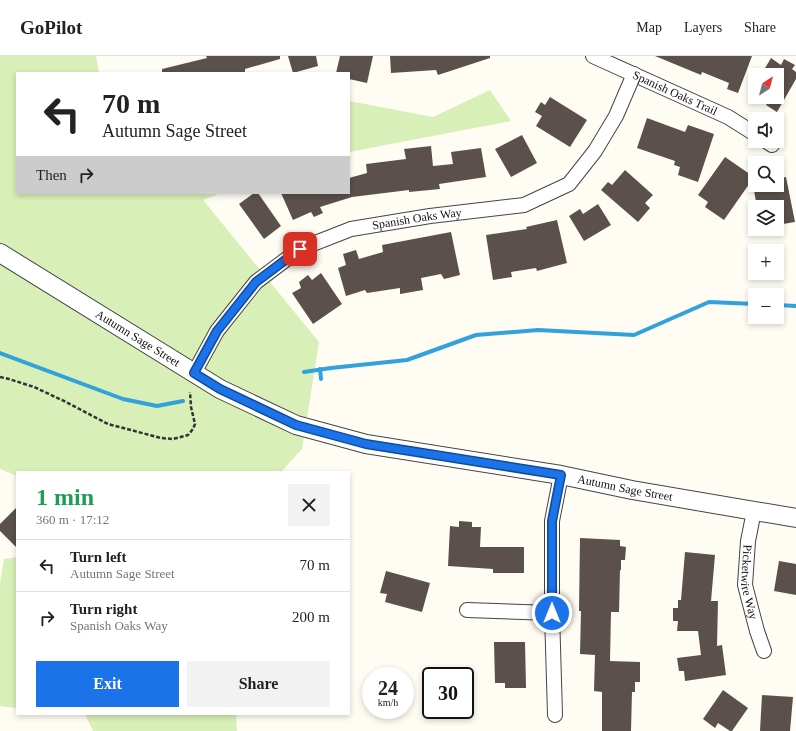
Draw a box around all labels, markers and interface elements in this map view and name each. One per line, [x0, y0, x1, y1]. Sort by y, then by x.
text: GoPilot [20, 17, 82, 38]
text: Map [636, 20, 662, 35]
text: Layers [684, 20, 722, 35]
text: Share [744, 20, 776, 35]
street label: Spanish Oaks Trail [630, 68, 720, 119]
north arrow [748, 68, 784, 104]
map controls [748, 68, 784, 324]
icon: left [36, 88, 88, 140]
text: 70 m [102, 88, 160, 119]
button: sound [748, 112, 784, 148]
text: Autumn Sage Street [102, 121, 247, 141]
button: search [748, 156, 784, 192]
icon: right [75, 164, 97, 186]
text: Then [36, 167, 67, 183]
button: layers [748, 200, 784, 236]
street label: Spanish Oaks Way [371, 205, 462, 232]
pin [283, 232, 317, 266]
icon: arrive [289, 238, 311, 260]
button: + [748, 244, 784, 280]
button: − [748, 288, 784, 324]
street label: Autumn Sage Street [93, 307, 183, 370]
street label: Autumn Sage Street [576, 472, 674, 504]
text: 1 min [36, 484, 94, 510]
button: close [288, 484, 330, 526]
text: 360 m · 17:12 [36, 512, 109, 527]
street label: Picketwire Way [738, 544, 761, 621]
text: Turn left [70, 549, 127, 565]
icon: left [36, 555, 58, 577]
text: 70 m [300, 557, 330, 573]
text: Autumn Sage Street [70, 566, 175, 581]
position arrow [531, 592, 573, 634]
text: Turn right [70, 601, 137, 617]
icon: right [36, 607, 58, 629]
text: 200 m [292, 609, 330, 625]
text: Spanish Oaks Way [70, 618, 168, 633]
button: Exit [36, 661, 179, 707]
button: Share [187, 661, 330, 707]
speed limit sign: 30 [422, 667, 474, 719]
text: 24 [378, 677, 398, 699]
text: km/h [378, 697, 398, 708]

